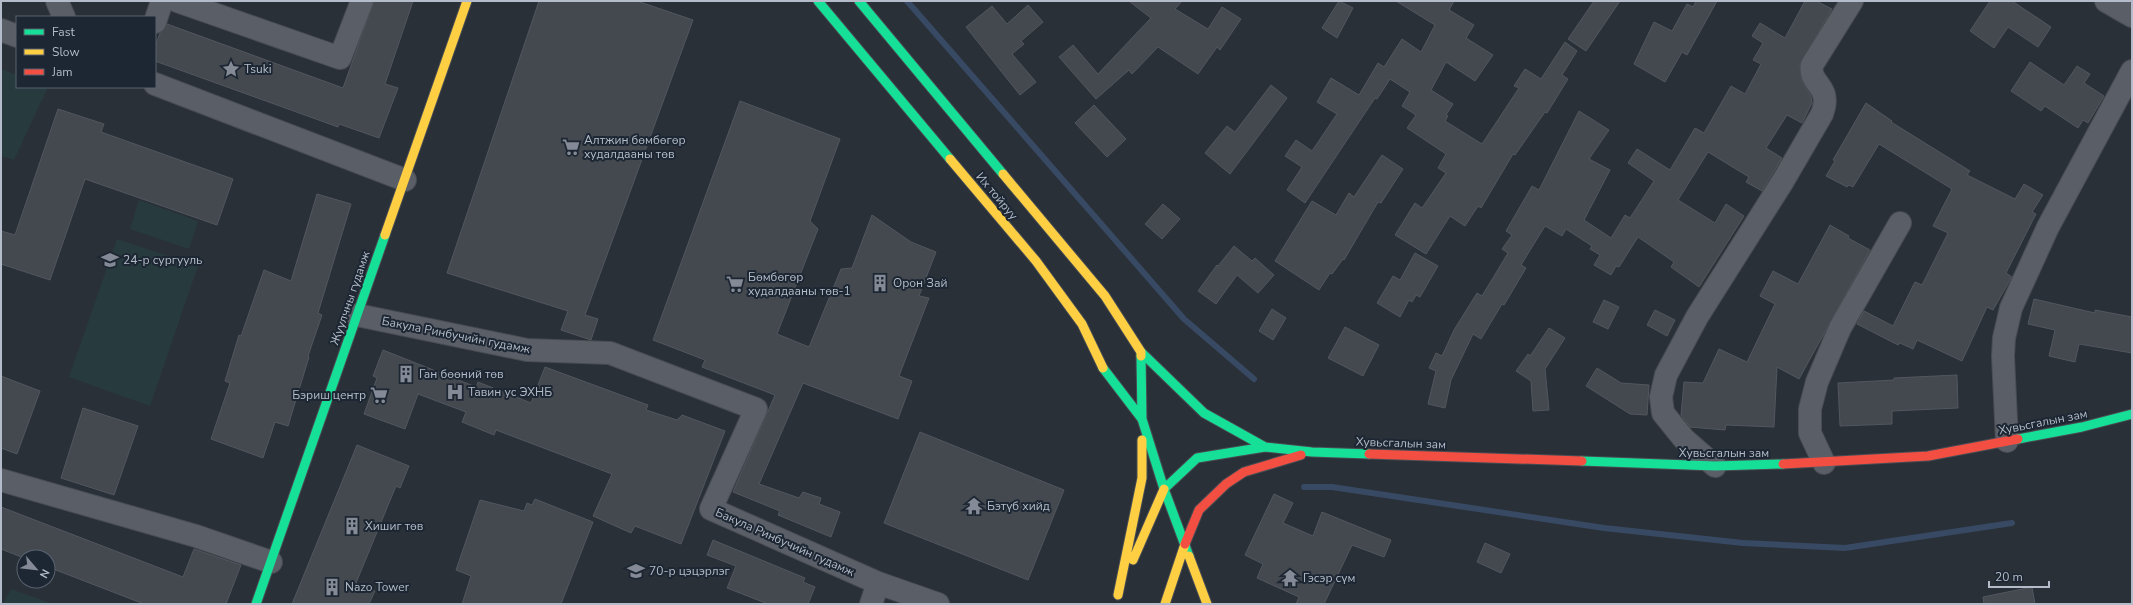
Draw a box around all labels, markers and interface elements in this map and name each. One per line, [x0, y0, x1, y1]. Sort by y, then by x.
legend [16, 16, 156, 88]
text: Fast [52, 24, 75, 40]
text: Slow [52, 44, 80, 60]
place icon: Tsuki [221, 59, 241, 79]
place label: Tsuki [244, 61, 272, 77]
text: Jam [51, 64, 73, 80]
place label: Алтжин бөмбөгөр худалдааны төв [584, 132, 686, 162]
supermarket icon: Алтжин бөмбөгөр худалдааны төв [561, 137, 581, 157]
street label: Их тойруу [973, 169, 1022, 224]
street label: Жуулчны гудамж [326, 248, 374, 347]
school or university icon: 24-р сургууль [100, 250, 120, 270]
place label: 24-р сургууль [123, 252, 203, 268]
place label: Бөмбөгөр худалдааны төв-1 [748, 269, 851, 299]
building icon: Орон Зай [870, 273, 890, 293]
supermarket icon: Бөмбөгөр худалдааны төв-1 [725, 274, 745, 294]
place label: Орон Зай [893, 275, 947, 291]
street label: Бакула Ринбучийн гудамж [381, 313, 532, 357]
building icon: Ган бөөний төв [396, 364, 416, 384]
place label: Ган бөөний төв [419, 366, 504, 382]
hospital icon: Тавин ус ЭХНБ [445, 382, 465, 402]
place label: Тавин ус ЭХНБ [468, 384, 552, 400]
supermarket icon: Бэриш центр [369, 385, 389, 405]
place label: Бэриш центр [292, 387, 366, 403]
street label: Хувьсгалын зам [1997, 406, 2089, 438]
street label: Хувьсгалын зам [1356, 433, 1446, 453]
street label: Хувьсгалын зам [1679, 445, 1769, 461]
temple icon: Бэтүб хийд [964, 496, 984, 516]
place label: Бэтүб хийд [987, 498, 1050, 514]
street label: Бакула Ринбучийн гудамж [713, 504, 858, 580]
building icon: Хишиг төв [342, 516, 362, 536]
place label: Хишиг төв [365, 518, 424, 534]
north arrow [16, 549, 56, 589]
school or university icon: 70-р цэцэрлэг [626, 561, 646, 581]
place label: 70-р цэцэрлэг [649, 563, 731, 579]
scale bar [1989, 563, 2049, 589]
text: N [36, 566, 53, 581]
temple icon: Гэсэр сүм [1280, 568, 1300, 588]
text: 20 m [1995, 569, 2023, 585]
place label: Гэсэр сүм [1303, 570, 1355, 586]
building icon: Nazo Tower [322, 577, 342, 597]
place label: Nazo Tower [345, 579, 410, 595]

